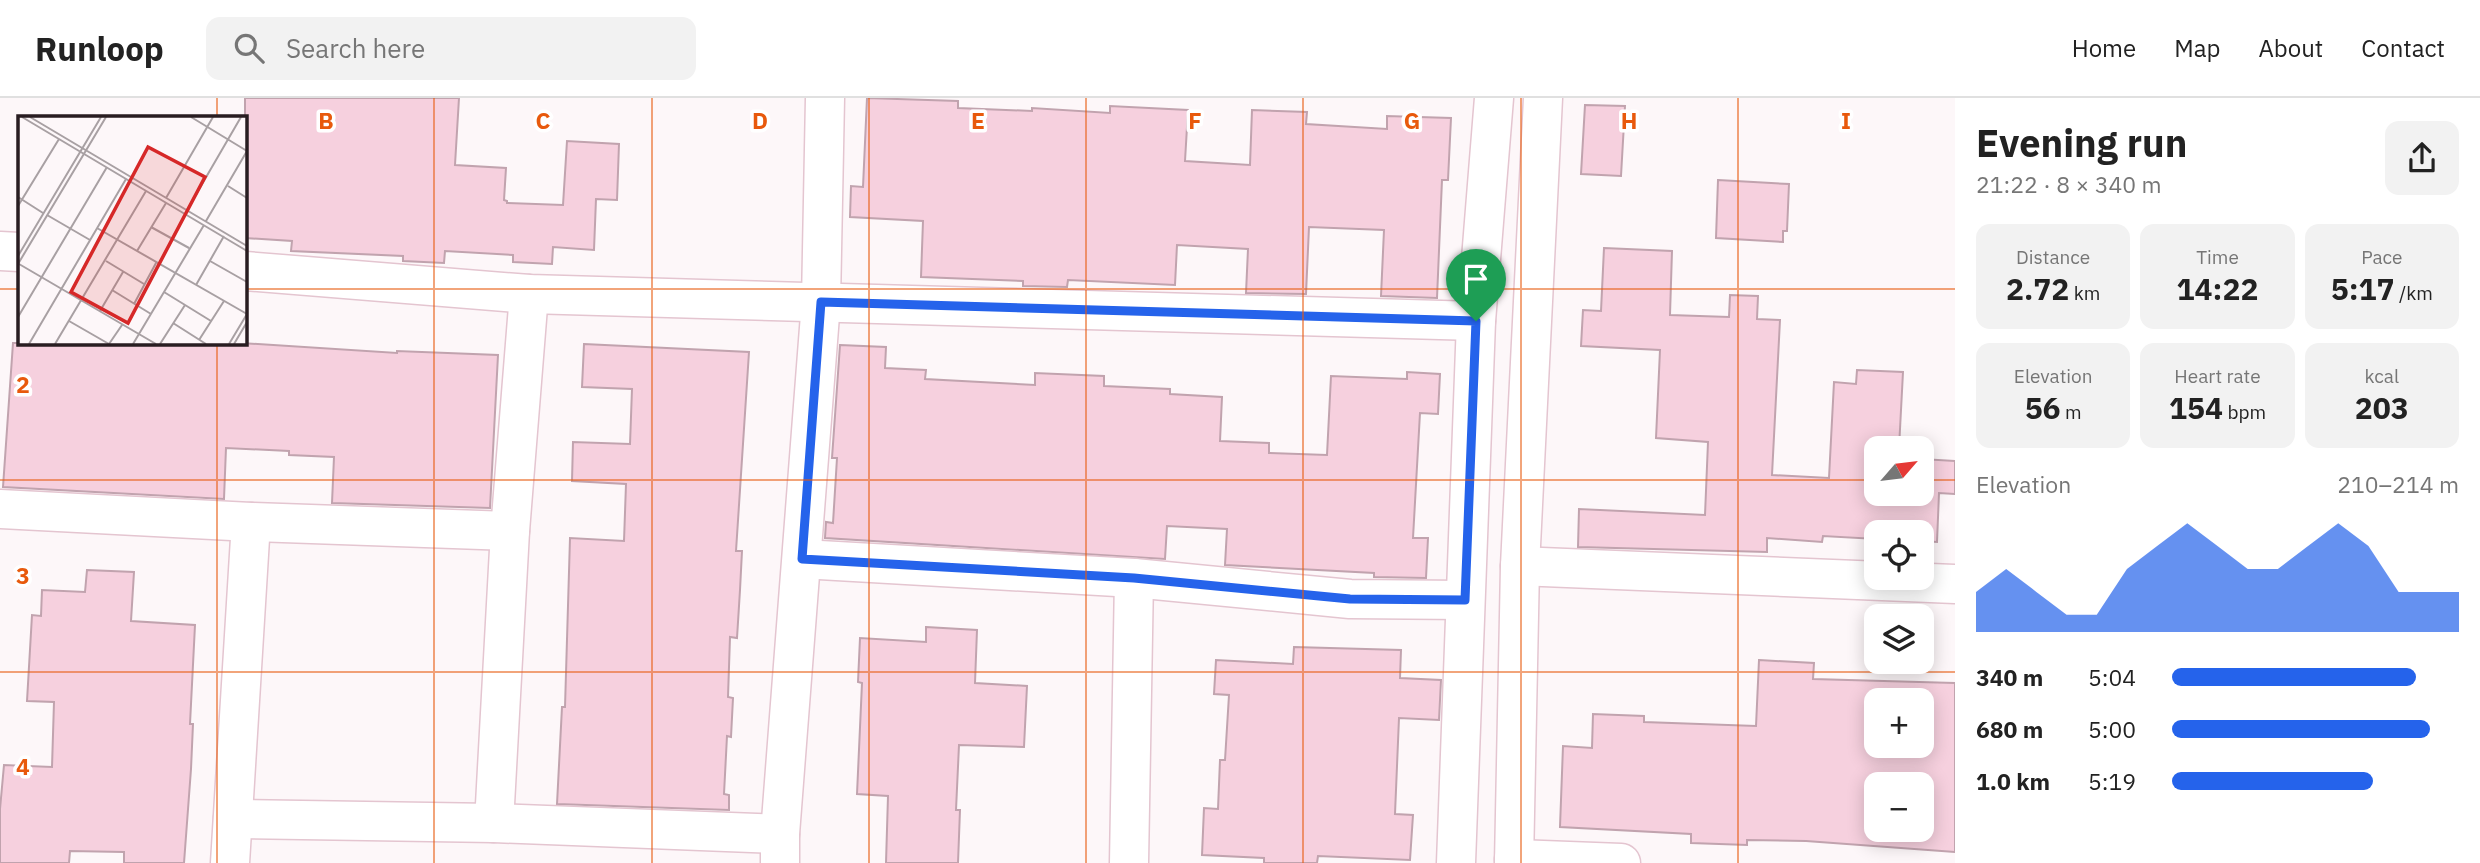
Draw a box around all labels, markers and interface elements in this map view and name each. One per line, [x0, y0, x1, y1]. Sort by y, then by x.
search box [206, 17, 696, 80]
text: Runloop [35, 27, 164, 70]
icon: search [230, 29, 268, 67]
text: Search here [286, 31, 425, 65]
text: Home [2072, 32, 2136, 64]
text: Map [2174, 32, 2220, 64]
text: About [2258, 32, 2323, 64]
text: Contact [2361, 32, 2445, 64]
text: B [318, 105, 334, 135]
text: C [536, 105, 551, 135]
text: D [752, 105, 768, 135]
text: E [971, 105, 985, 135]
text: F [1188, 105, 1202, 135]
text: G [1404, 105, 1420, 135]
text: H [1621, 105, 1637, 135]
text: I [1841, 105, 1851, 135]
inset map [18, 116, 247, 345]
text: Evening run [1976, 118, 2187, 167]
button: share [2385, 121, 2459, 195]
text: 21:22 · 8 × 340 m [1976, 169, 2162, 199]
text: Distance [2016, 245, 2090, 269]
text: Time [2196, 245, 2239, 269]
text: Pace [2361, 245, 2403, 269]
pin [1446, 249, 1506, 321]
icon: arrive [1457, 260, 1495, 298]
text: 2.72 [2006, 269, 2069, 308]
text: 14:22 [2177, 269, 2258, 308]
text: 5:17 [2331, 269, 2395, 308]
text: km [2069, 281, 2100, 305]
text: /km [2395, 281, 2433, 305]
text: Elevation [2014, 364, 2093, 388]
text: Heart rate [2174, 364, 2261, 388]
text: kcal [2365, 364, 2399, 388]
text: 2 [16, 369, 30, 399]
text: 56 [2025, 388, 2061, 427]
text: 154 [2169, 388, 2223, 427]
text: 203 [2355, 388, 2409, 427]
text: m [2061, 400, 2082, 424]
text: bpm [2223, 400, 2266, 424]
north arrow [1864, 436, 1934, 506]
map controls [1864, 436, 1934, 842]
text: Elevation [1976, 469, 2071, 499]
text: 210–214 m [2337, 469, 2459, 499]
button: locate [1864, 520, 1934, 590]
text: 3 [16, 560, 30, 590]
button: layers [1864, 604, 1934, 674]
text: 340 m [1976, 662, 2043, 692]
text: 5:04 [2088, 662, 2136, 692]
button: + [1864, 688, 1934, 758]
text: 680 m [1976, 714, 2043, 744]
text: 5:00 [2088, 714, 2136, 744]
text: 4 [16, 751, 30, 781]
text: 1.0 km [1976, 766, 2050, 796]
text: 5:19 [2088, 766, 2136, 796]
button: − [1864, 772, 1934, 842]

